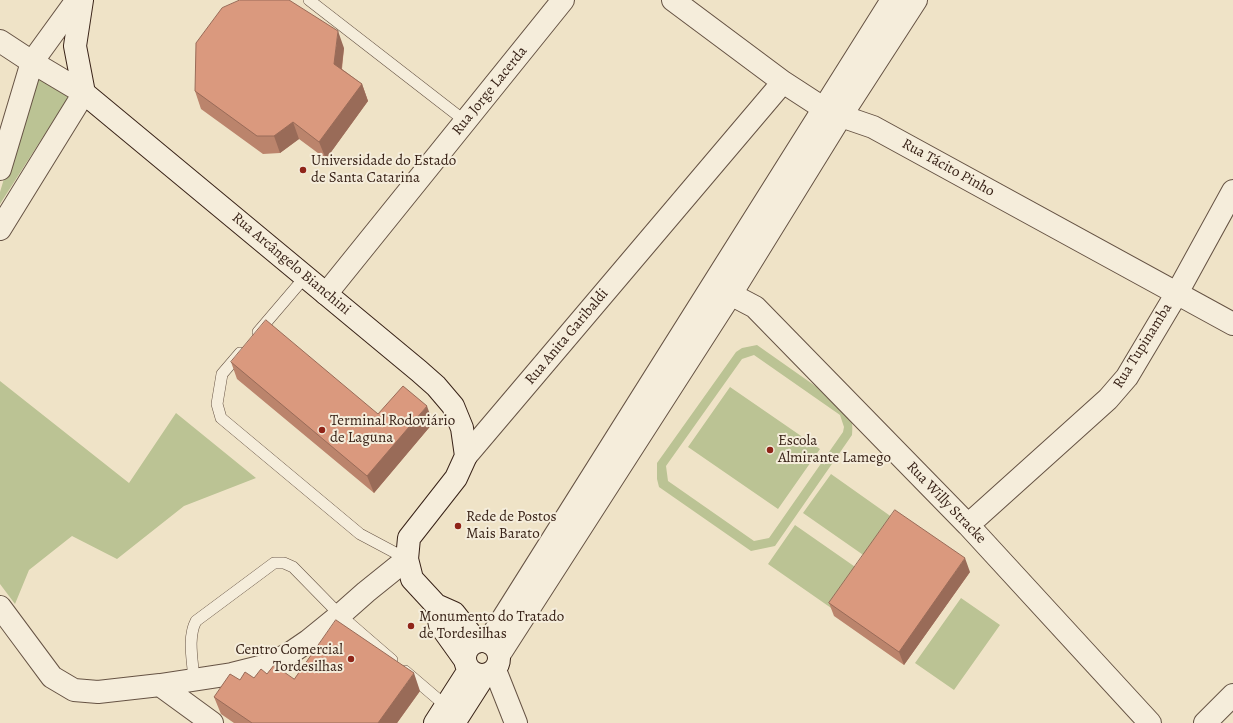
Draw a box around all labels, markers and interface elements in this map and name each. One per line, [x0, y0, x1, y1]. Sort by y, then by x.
street label: Rua Jorge Lacerda [449, 43, 531, 139]
street label: Rua Tácito Pinho [898, 135, 998, 201]
place label: Universidade do Estado de Santa Catarina [311, 152, 456, 187]
marker: Universidade do Estado de Santa Catarina [298, 165, 308, 175]
street label: Rua Arcângelo Bianchini [228, 209, 354, 319]
street label: Rua Anita Garibaldi [522, 285, 612, 389]
street label: Rua Tupinamba [1110, 300, 1176, 392]
place label: Terminal Rodoviário de Laguna [330, 412, 455, 447]
marker: Terminal Rodoviário de Laguna [317, 425, 327, 435]
place label: Escola Almirante Lamego [778, 432, 891, 467]
marker: Escola Almirante Lamego [765, 445, 775, 455]
street label: Rua Willy Stracke [902, 458, 990, 548]
place label: Rede de Postos Mais Barato [466, 508, 556, 543]
marker: Rede de Postos Mais Barato [453, 521, 463, 531]
place label: Monumento do Tratado de Tordesilhas [419, 608, 564, 643]
marker: Monumento do Tratado de Tordesilhas [406, 621, 416, 631]
place label: Centro Comercial Tordesilhas [235, 641, 343, 676]
marker: Centro Comercial Tordesilhas [346, 654, 356, 664]

